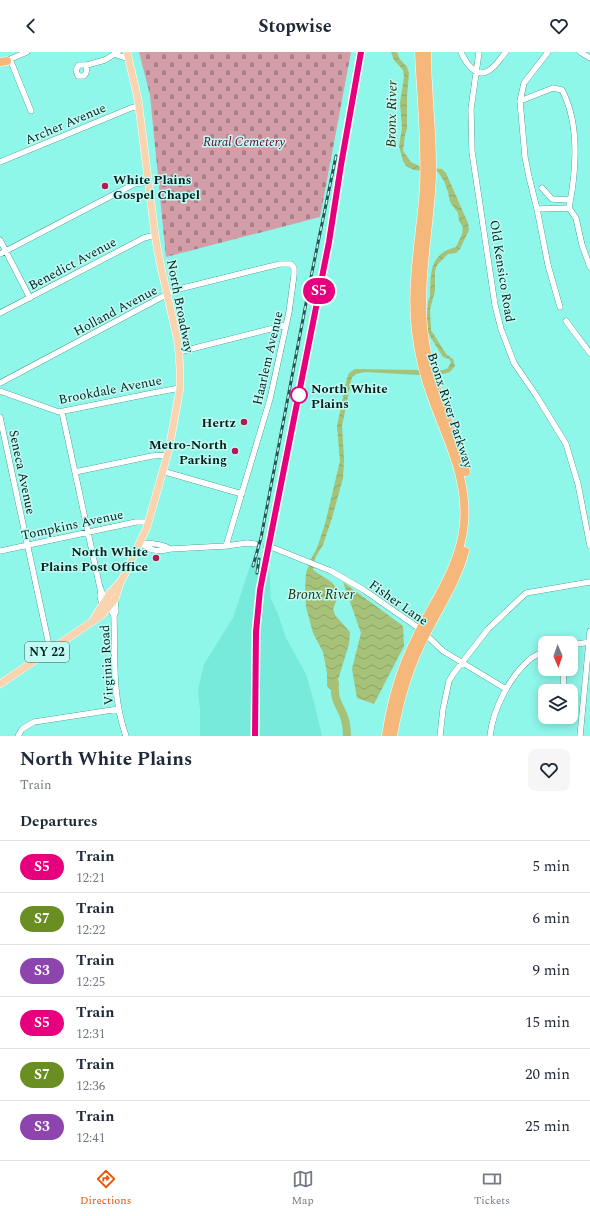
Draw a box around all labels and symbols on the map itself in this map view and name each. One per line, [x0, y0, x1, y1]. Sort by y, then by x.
water label: Bronx River [380, 80, 403, 148]
street label: Archer Avenue [22, 98, 109, 150]
park label: Rural Cemetery [203, 132, 285, 152]
place label: White Plains Gospel Chapel [113, 170, 200, 205]
marker: White Plains Gospel Chapel [100, 181, 110, 191]
street label: Old Kensico Road [484, 219, 520, 324]
street label: Benedict Avenue [25, 232, 120, 296]
street label: North Broadway [161, 258, 199, 355]
line badge: S5 [301, 278, 337, 304]
street label: Holland Avenue [70, 280, 161, 341]
street label: Haarlem Avenue [247, 309, 289, 407]
street label: Bronx River Parkway [422, 350, 478, 472]
street label: Brookdale Avenue [57, 370, 163, 410]
place label: North White Plains [311, 379, 388, 414]
marker: North White Plains [290, 386, 308, 404]
place label: Hertz [202, 413, 236, 433]
marker: Hertz [239, 417, 249, 427]
street label: Seneca Avenue [3, 428, 41, 516]
place label: Metro-North Parking [149, 435, 227, 470]
marker: Metro-North Parking [230, 446, 240, 456]
street label: Tompkins Avenue [19, 504, 125, 546]
place label: North White Plains Post Office [40, 542, 148, 577]
marker: North White Plains Post Office [151, 553, 161, 563]
street label: Fisher Lane [365, 575, 432, 631]
water label: Bronx River [287, 584, 355, 605]
street label: Virginia Road [95, 624, 119, 706]
north arrow [538, 636, 578, 676]
road number: NY 22 [25, 642, 69, 662]

